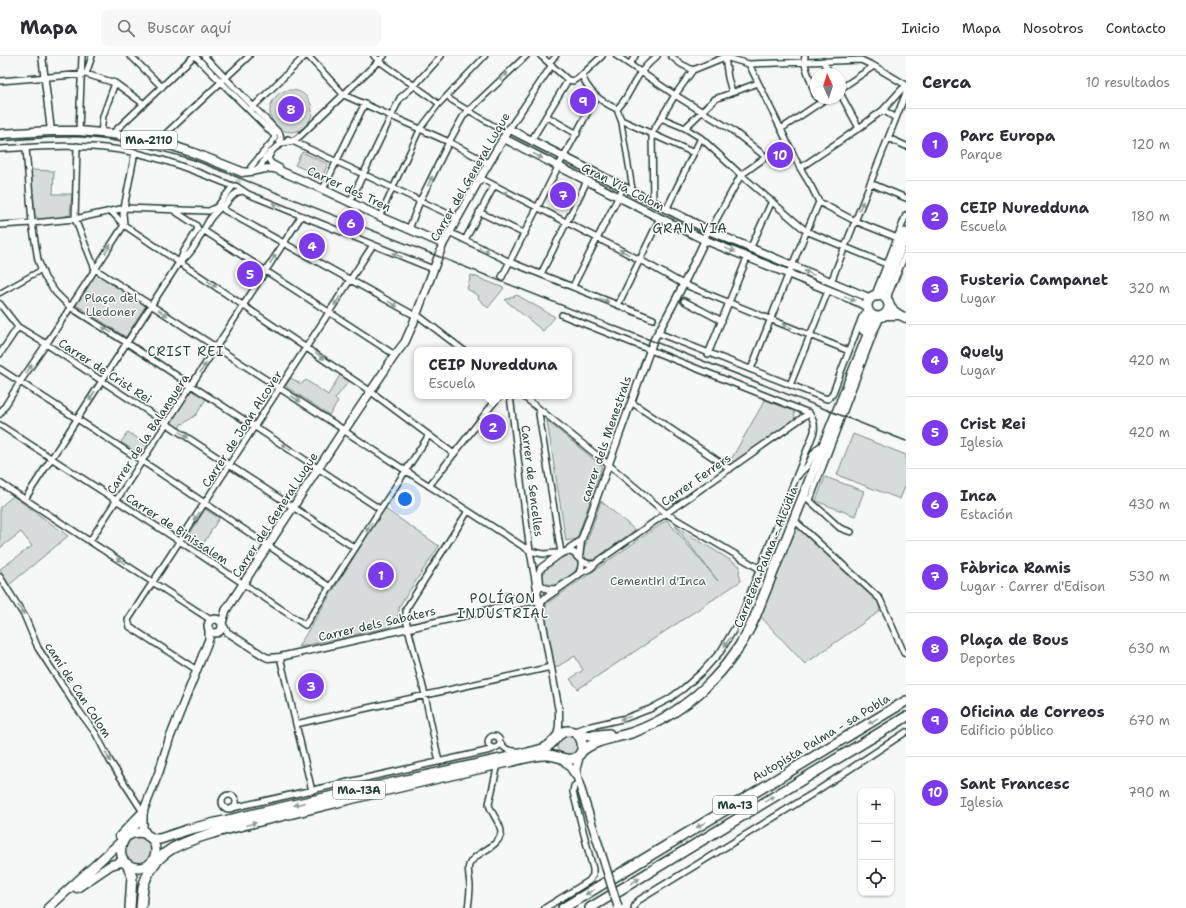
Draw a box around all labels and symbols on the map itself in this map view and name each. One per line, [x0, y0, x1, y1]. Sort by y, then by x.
north arrow [810, 68, 846, 104]
one-way arrow [499, 71, 509, 81]
pin: 9 [570, 86, 596, 116]
pin: 8 [278, 94, 304, 124]
street label: Carrer del General Luque [427, 109, 514, 244]
road number: Ma-2110 [121, 131, 177, 149]
pin: 10 [767, 140, 793, 170]
one-way arrow [532, 153, 543, 159]
street label: Gran Via Colom [579, 159, 667, 215]
street label: Carrer des Tren [305, 163, 393, 215]
one-way arrow [427, 175, 433, 186]
pin: 7 [550, 180, 576, 210]
one-way arrow [503, 190, 514, 197]
one-way arrow [858, 201, 864, 212]
one-way arrow [270, 202, 282, 208]
pin: 6 [338, 208, 364, 238]
district label: GRAN VIA [652, 220, 728, 237]
pin: 4 [299, 231, 325, 261]
one-way arrow [104, 244, 112, 254]
one-way arrow [479, 247, 490, 253]
one-way arrow [724, 248, 736, 254]
one-way arrow [619, 249, 630, 255]
one-way arrow [391, 251, 403, 257]
one-way arrow [270, 253, 277, 265]
pin: 5 [237, 259, 263, 289]
one-way arrow [803, 269, 815, 275]
one-way arrow [207, 280, 217, 288]
park label: Plaça del Lledoner [84, 290, 138, 320]
one-way arrow [333, 296, 341, 306]
one-way arrow [599, 297, 611, 303]
one-way arrow [844, 297, 856, 303]
one-way arrow [387, 300, 399, 307]
one-way arrow [157, 309, 169, 316]
one-way arrow [780, 322, 792, 328]
one-way arrow [102, 326, 112, 334]
street label: Carrer de Crist Rei [55, 335, 155, 407]
district label: CRIST REI [148, 343, 225, 360]
one-way arrow [315, 352, 325, 360]
one-way arrow [199, 363, 207, 373]
one-way arrow [25, 364, 33, 374]
street label: Carrer de Joan Alcover [198, 367, 286, 491]
street label: Carrer de la Balanguera [103, 370, 193, 497]
street label: carrer dels Menestrals [577, 374, 635, 504]
one-way arrow [88, 390, 95, 402]
one-way arrow [290, 395, 301, 403]
pin: 2 [480, 412, 506, 442]
street label: Carrer de Sencelles [517, 424, 547, 538]
one-way arrow [178, 431, 189, 439]
one-way arrow [281, 443, 291, 451]
street label: Carrer del General Luque [228, 449, 322, 581]
street label: Carrer Ferrers [658, 450, 734, 510]
street label: Carretera Palma - Alcúdia [730, 483, 802, 630]
your location [395, 489, 415, 509]
street label: Carrer de Binissalem [122, 490, 232, 568]
one-way arrow [193, 510, 201, 521]
one-way arrow [365, 521, 373, 532]
one-way arrow [115, 558, 127, 565]
pin: 1 [368, 560, 394, 590]
park label: Cementiri d'Inca [610, 573, 706, 589]
district label: POLÍGON INDUSTRIAL [457, 589, 549, 622]
street label: Carrer dels Sabaters [317, 603, 437, 645]
one-way arrow [17, 605, 25, 615]
one-way arrow [723, 636, 730, 648]
street label: camí de Can Colom [41, 639, 115, 741]
pin: 3 [298, 671, 324, 701]
street label: Autopista Palma - sa Pobla [749, 690, 893, 786]
one-way arrow [618, 715, 630, 721]
one-way arrow [867, 718, 879, 725]
one-way arrow [105, 752, 112, 763]
road number: Ma-13A [333, 781, 385, 799]
one-way arrow [765, 795, 775, 803]
road number: Ma-13 [713, 796, 757, 814]
one-way arrow [293, 801, 305, 807]
one-way arrow [245, 820, 257, 826]
one-way arrow [695, 821, 707, 828]
one-way arrow [629, 877, 641, 884]
one-way arrow [584, 888, 596, 895]

